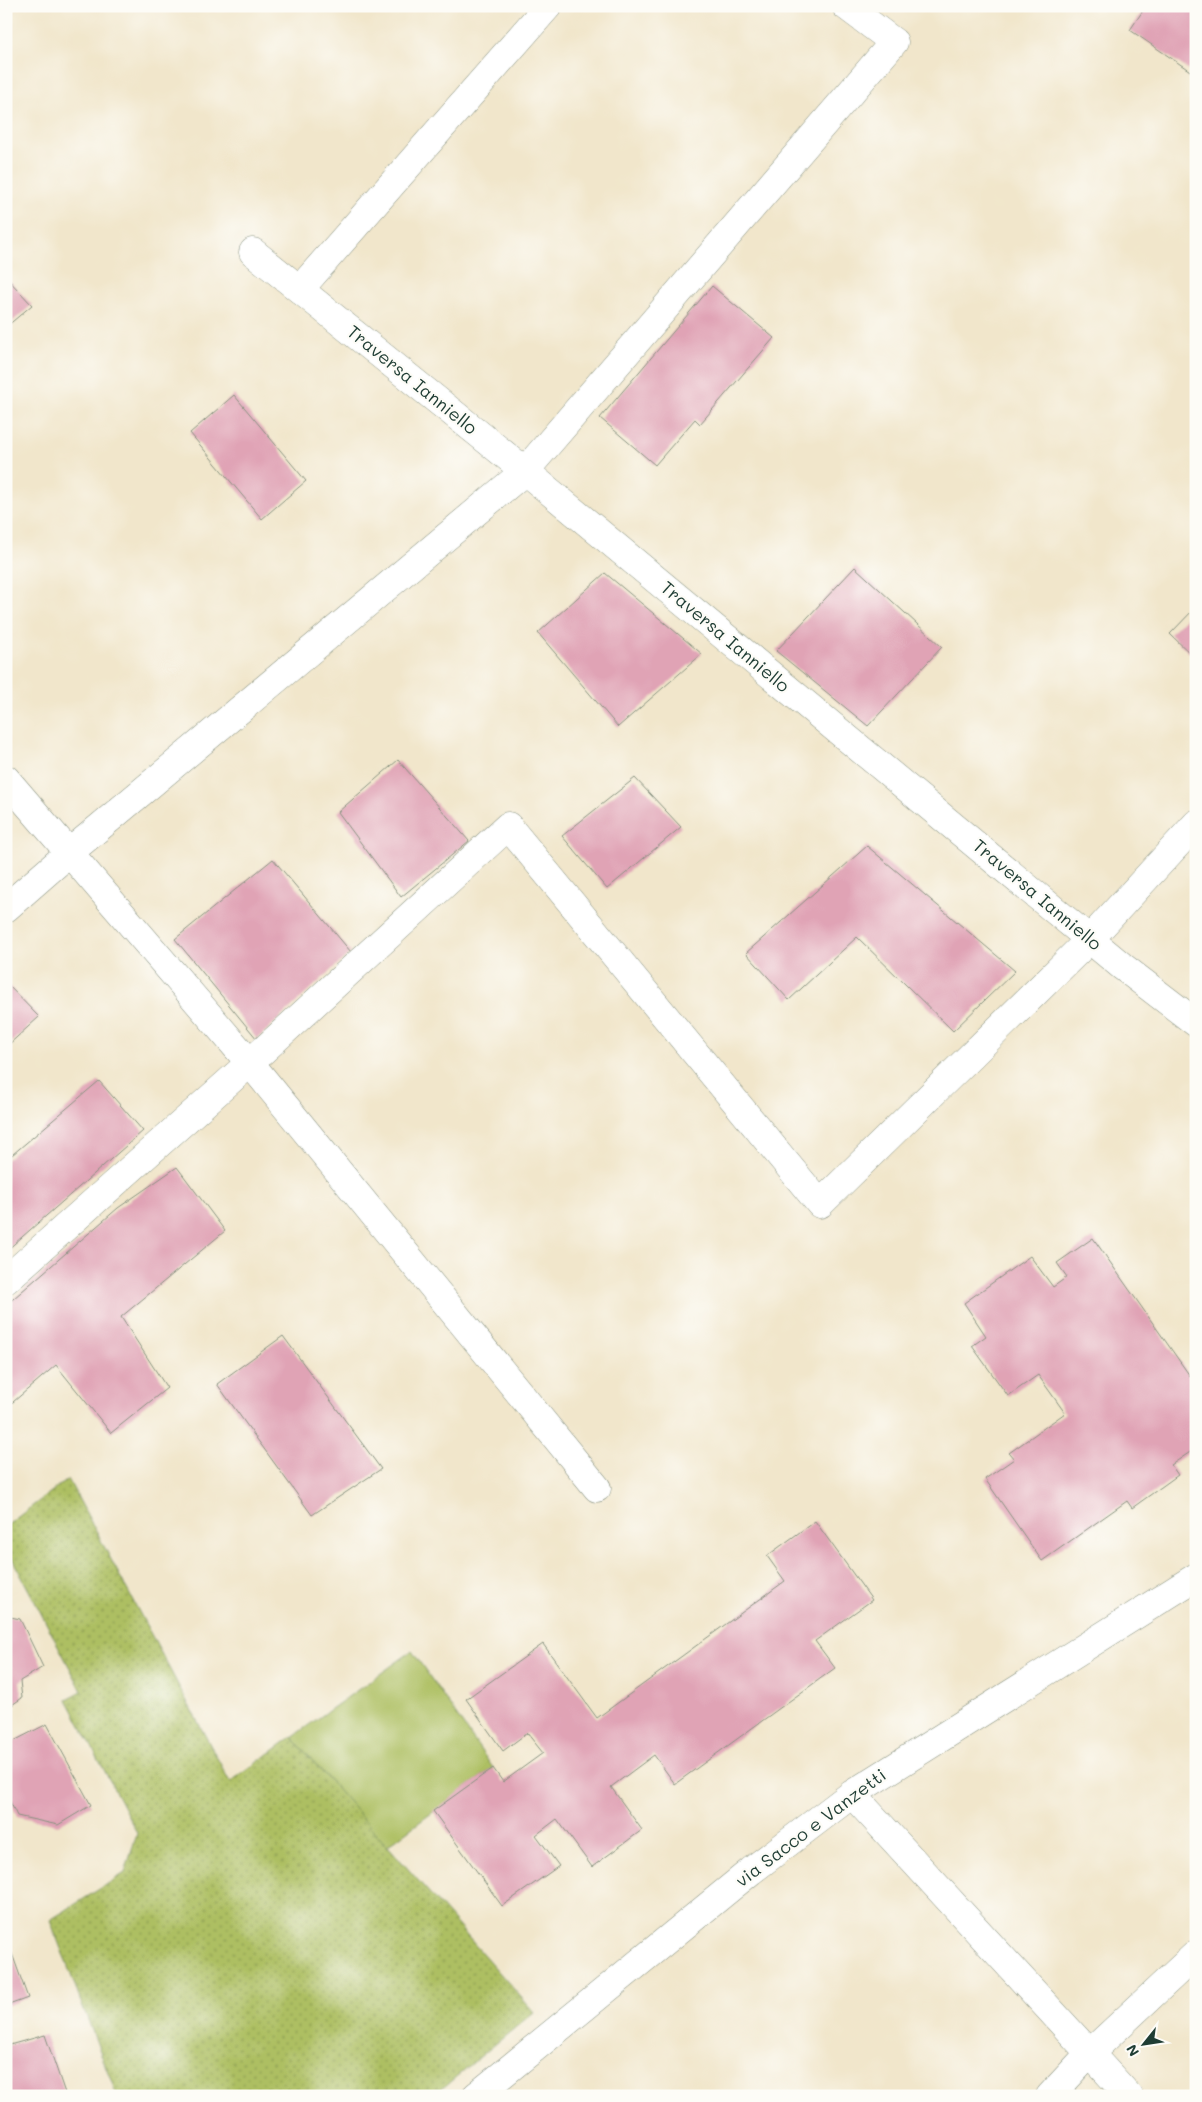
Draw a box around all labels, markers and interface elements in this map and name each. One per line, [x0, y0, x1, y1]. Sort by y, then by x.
street label: Traversa Ianniello [342, 319, 483, 439]
street label: Traversa Ianniello [656, 575, 795, 697]
street label: Traversa Ianniello [968, 833, 1107, 955]
street label: via Sacco e Vanzetti [730, 1763, 891, 1892]
north arrow [1120, 2020, 1170, 2070]
text: N [1121, 2041, 1143, 2060]

